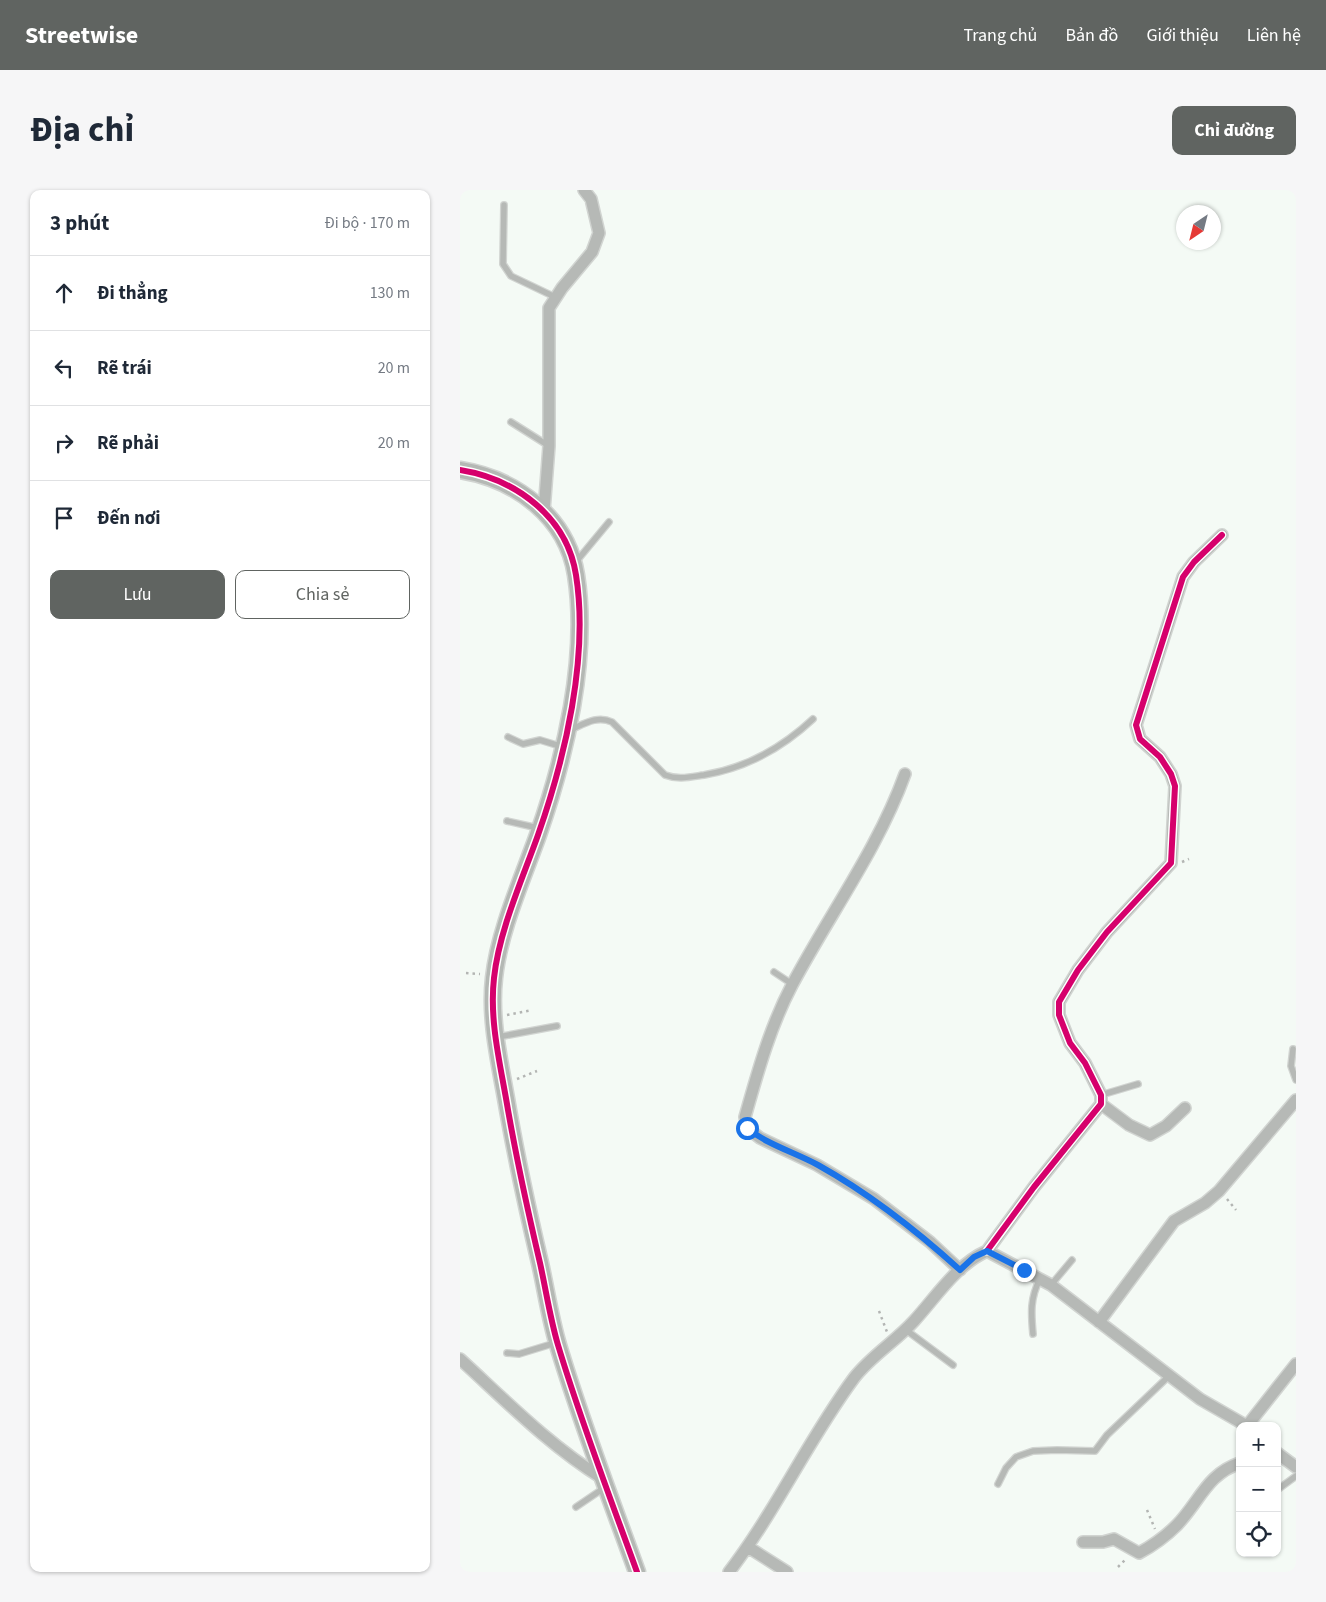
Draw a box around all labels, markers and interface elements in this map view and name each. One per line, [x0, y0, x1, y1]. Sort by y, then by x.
text: Streetwise [25, 18, 138, 53]
text: Trang chủ [963, 23, 1037, 48]
text: Bản đồ [1065, 23, 1118, 48]
text: Giới thiệu [1146, 23, 1219, 48]
text: Liên hệ [1247, 23, 1301, 48]
text: Địa chỉ [30, 105, 134, 155]
button: Chỉ đường [1172, 106, 1296, 155]
north arrow [1176, 205, 1221, 250]
text: 3 phút [50, 208, 109, 238]
text: Đi bộ · 170 m [324, 212, 410, 234]
icon: ahead [50, 279, 78, 307]
text: Đi thẳng [97, 280, 168, 307]
text: 130 m [370, 282, 410, 304]
icon: left [50, 354, 78, 382]
text: Rẽ trái [97, 355, 152, 382]
text: 20 m [378, 357, 410, 379]
icon: right [50, 429, 78, 457]
text: Rẽ phải [97, 430, 159, 457]
text: 20 m [378, 432, 410, 454]
icon: arrive [50, 504, 78, 532]
text: Đến nơi [97, 505, 161, 532]
button: Lưu [50, 570, 225, 619]
button: Chia sẻ [235, 570, 410, 619]
route start [736, 1117, 759, 1140]
route end [1013, 1259, 1036, 1282]
map controls [1236, 1422, 1281, 1557]
button: + [1236, 1422, 1281, 1467]
button: − [1236, 1467, 1281, 1512]
button: locate [1236, 1512, 1281, 1557]

